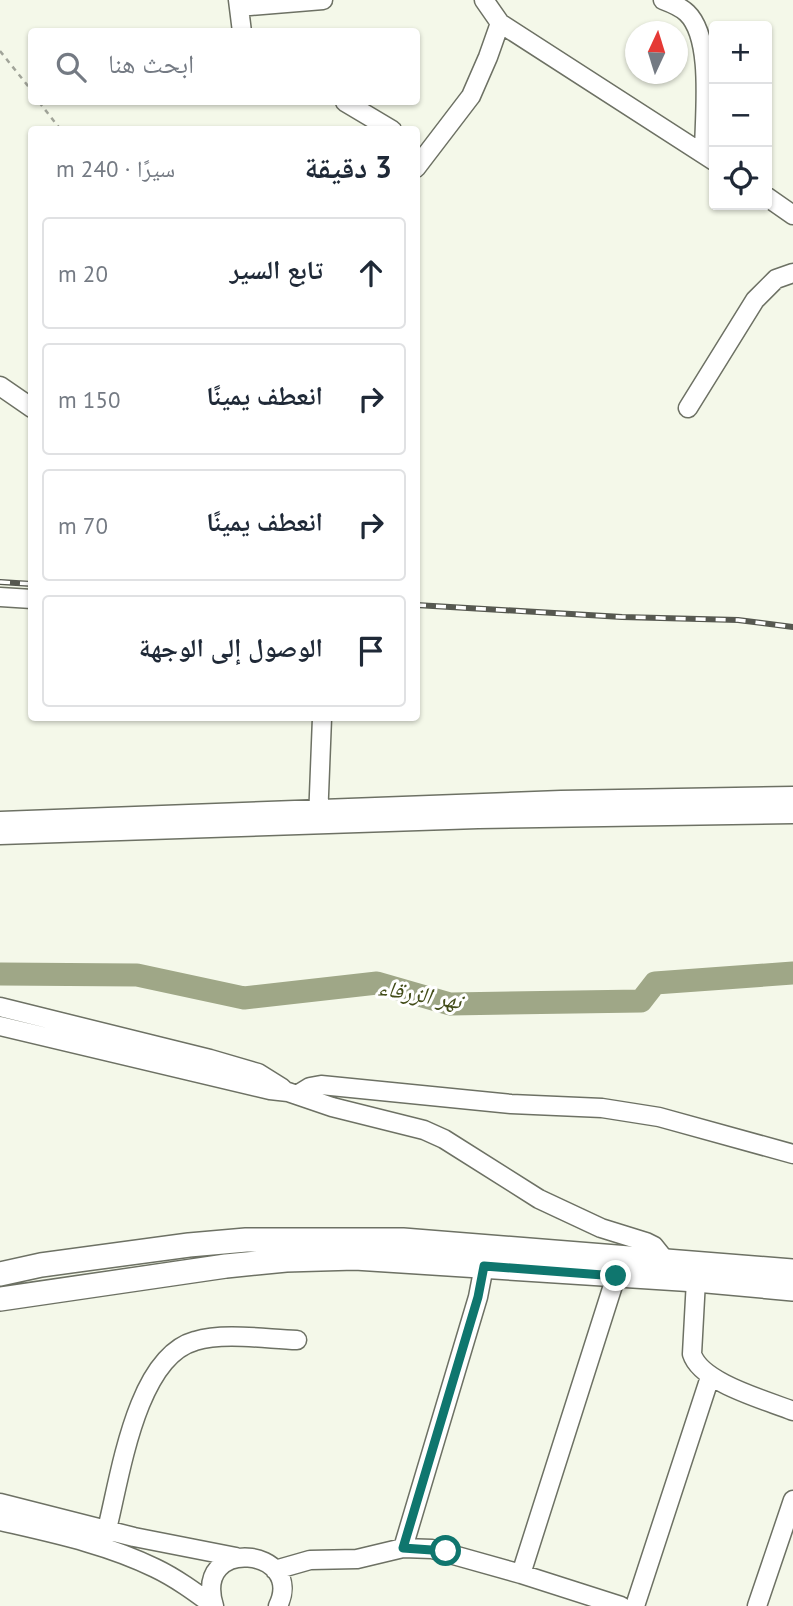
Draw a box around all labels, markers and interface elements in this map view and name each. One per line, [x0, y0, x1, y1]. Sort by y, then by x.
north arrow [625, 21, 688, 84]
map controls [709, 21, 772, 210]
button: + [709, 21, 772, 84]
search box [28, 28, 420, 105]
text: ابحث هنا [108, 47, 194, 80]
icon: search [52, 48, 90, 86]
button: − [709, 84, 772, 147]
text: 3 دقيقة [304, 147, 392, 186]
button: locate [709, 147, 772, 210]
text: سيرًا · 240 m [56, 154, 175, 183]
text: تابع السير [230, 253, 323, 286]
icon: ahead [352, 254, 390, 292]
text: 20 m [58, 259, 108, 288]
text: انعطف يمينًا [206, 379, 323, 412]
icon: right [352, 380, 390, 418]
text: 150 m [58, 385, 120, 414]
text: انعطف يمينًا [206, 505, 323, 538]
icon: right [352, 506, 390, 544]
text: 70 m [58, 511, 108, 540]
text: الوصول إلى الوجهة [139, 631, 323, 664]
icon: arrive [352, 632, 390, 670]
water label: نهر الزرقاء [376, 972, 467, 1016]
route end [600, 1260, 631, 1291]
route start [430, 1535, 461, 1566]

